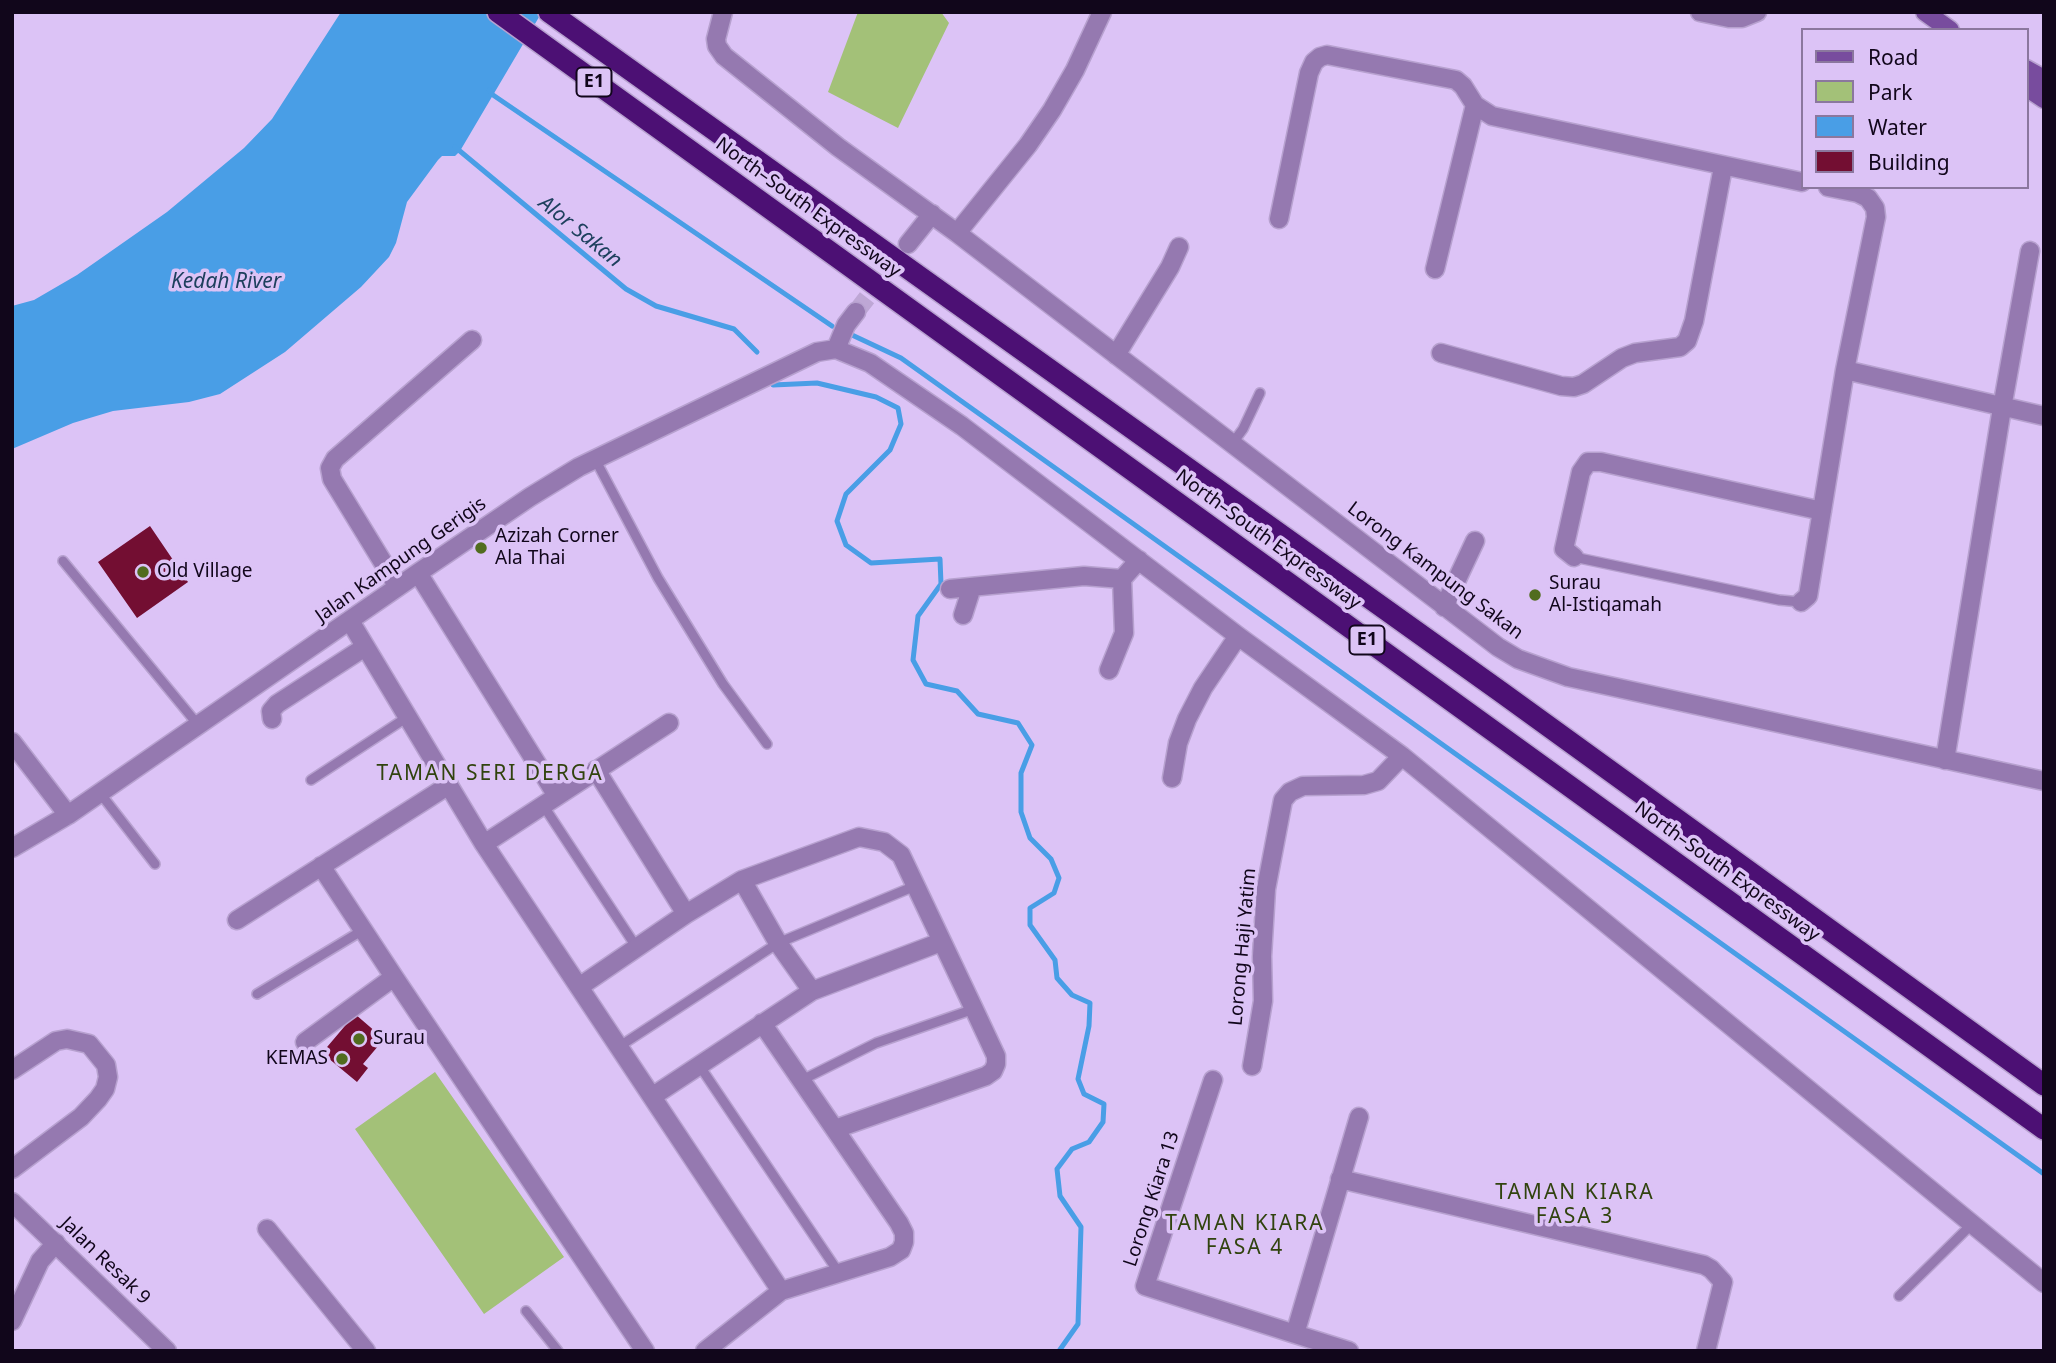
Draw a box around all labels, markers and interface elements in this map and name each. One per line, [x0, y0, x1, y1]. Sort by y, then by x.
legend [1800, 28, 2028, 189]
text: Road [1868, 43, 1918, 71]
road number: E1 [576, 68, 612, 96]
text: Park [1868, 78, 1912, 106]
text: Water [1868, 113, 1927, 141]
street label: North–South Expressway [711, 133, 905, 283]
text: Building [1868, 148, 1950, 176]
water label: Alor Sakan [533, 191, 627, 273]
water label: Kedah River [171, 269, 281, 295]
street label: North–South Expressway [1171, 465, 1365, 615]
street label: Jalan Kampung Gerigis [311, 492, 491, 628]
street label: Lorong Kampung Sakan [1343, 497, 1527, 645]
place label: Azizah Corner Ala Thai [495, 526, 619, 570]
marker: Azizah Corner Ala Thai [473, 540, 489, 556]
place label: Old Village [157, 561, 253, 583]
marker: Old Village [135, 564, 151, 580]
place label: Surau Al-Istiqamah [1549, 573, 1662, 617]
marker: Surau Al-Istiqamah [1527, 587, 1543, 603]
road number: E1 [1350, 626, 1384, 654]
district label: TAMAN SERI DERGA [378, 761, 602, 787]
street label: North–South Expressway [1630, 797, 1824, 947]
street label: Lorong Haji Yatim [1225, 867, 1261, 1027]
place label: Surau [373, 1028, 425, 1050]
marker: Surau [351, 1031, 367, 1047]
place label: KEMAS [266, 1048, 328, 1070]
marker: KEMAS [334, 1051, 350, 1067]
street label: Lorong Kiara 13 [1119, 1128, 1185, 1270]
district label: TAMAN KIARA FASA 3 [1497, 1180, 1653, 1230]
district label: TAMAN KIARA FASA 4 [1167, 1211, 1323, 1261]
street label: Jalan Resak 9 [55, 1212, 155, 1310]

